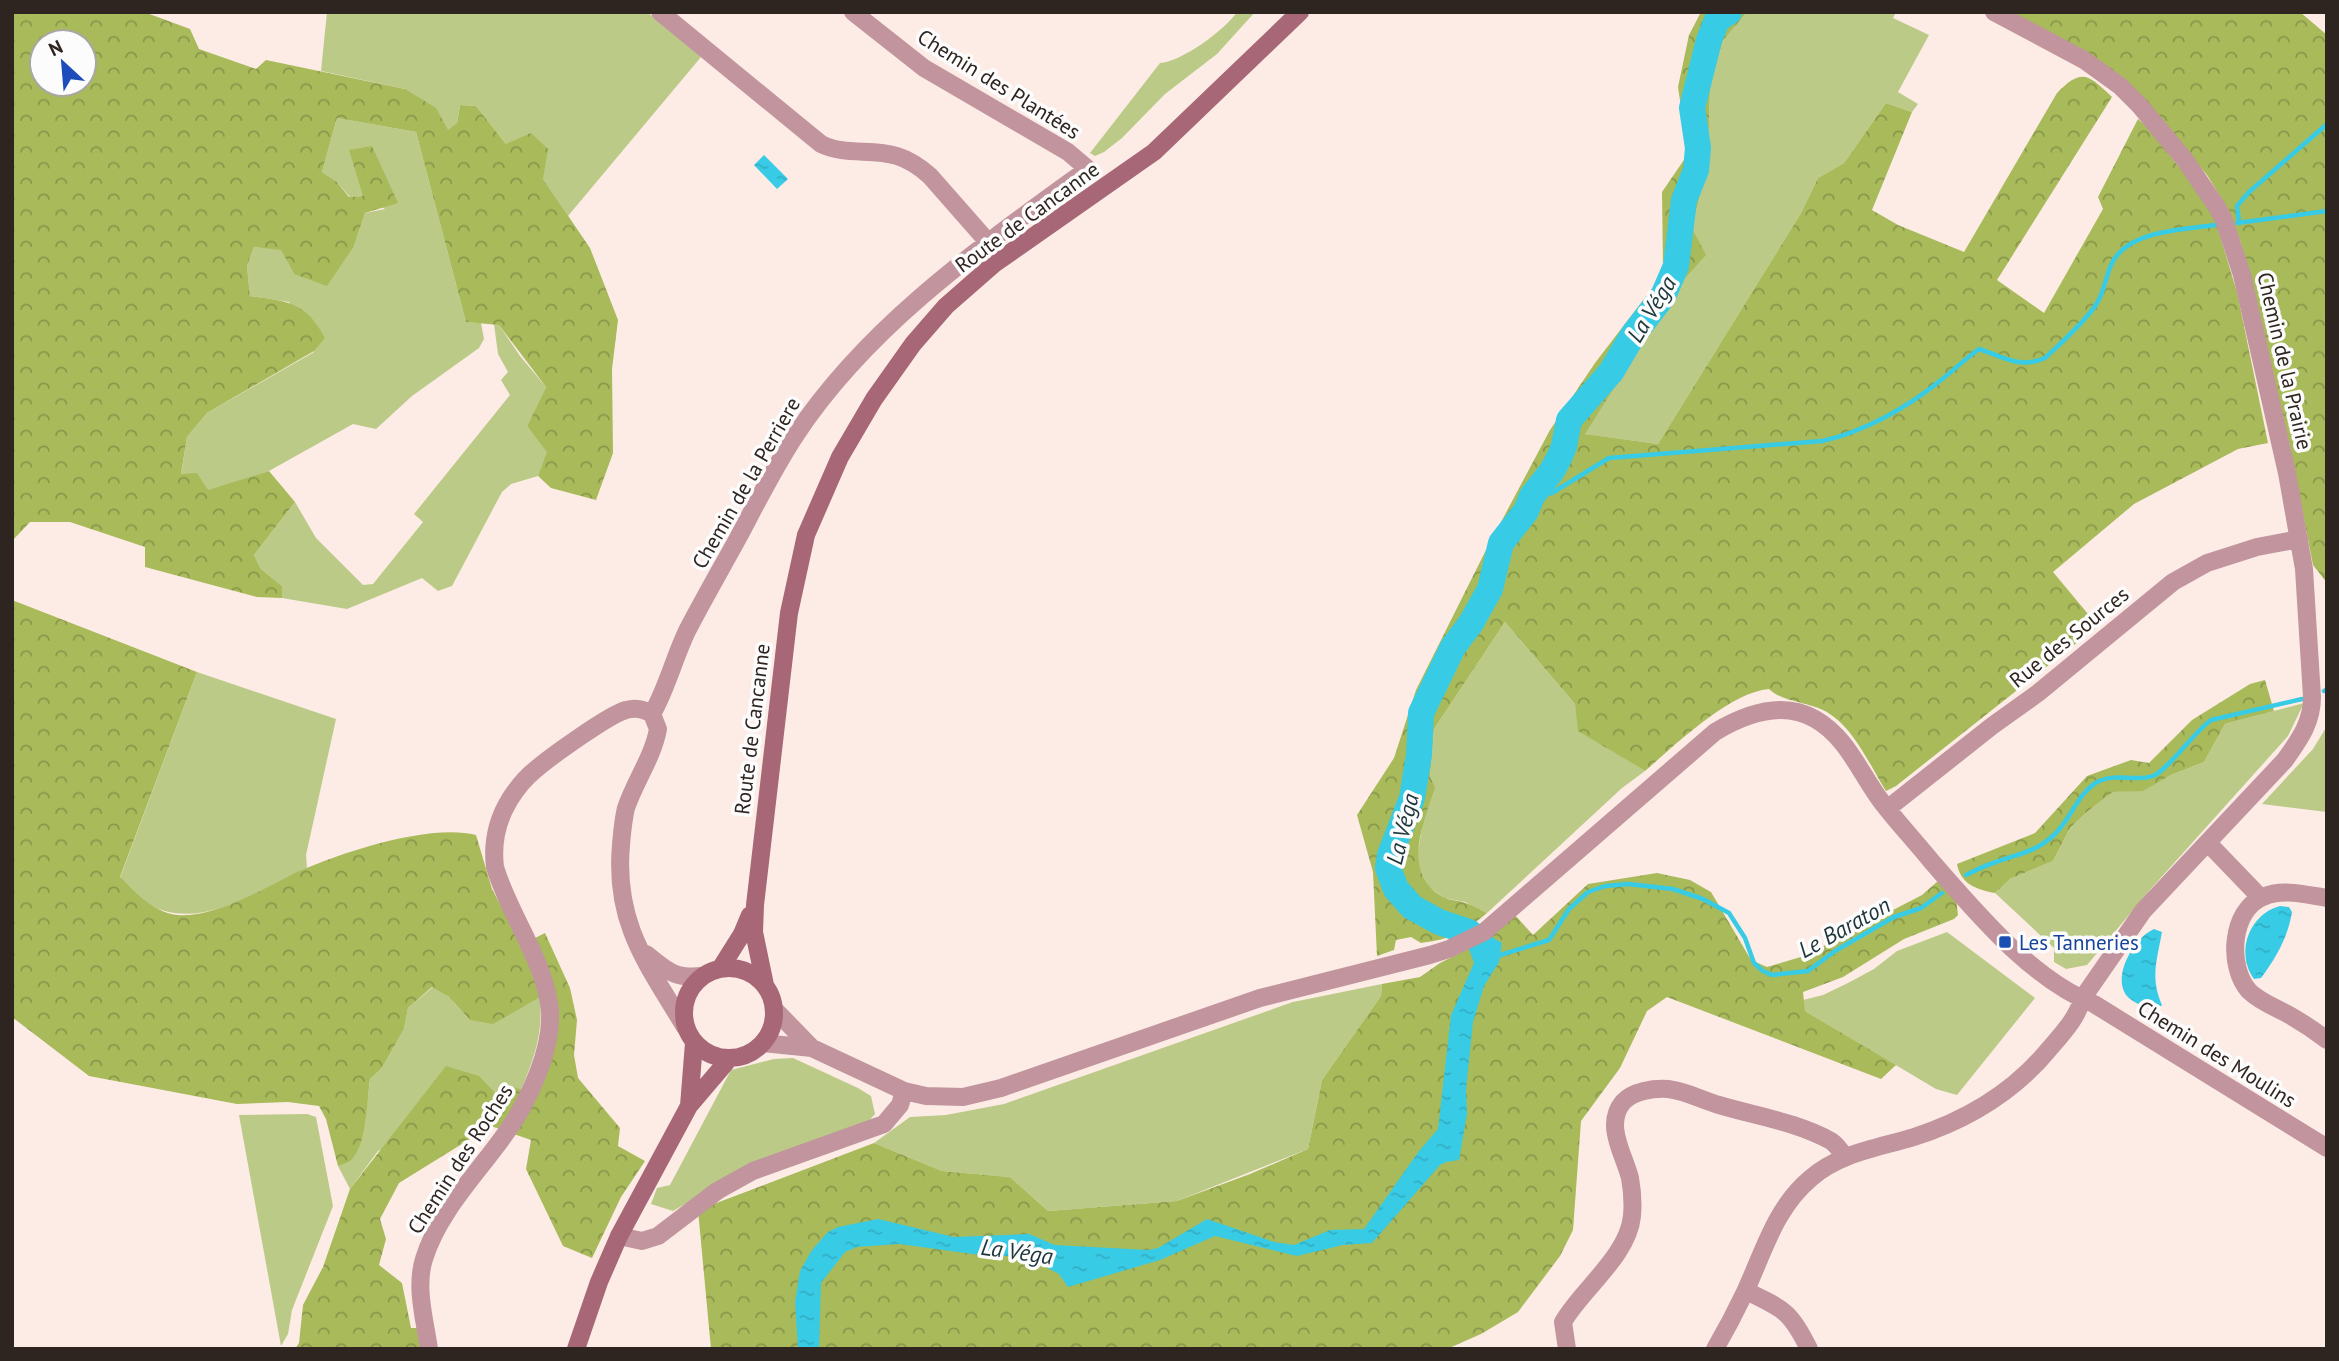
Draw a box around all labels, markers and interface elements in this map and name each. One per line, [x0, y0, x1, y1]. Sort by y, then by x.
street label: Chemin des Plantées [913, 23, 1085, 145]
north arrow [28, 28, 98, 98]
text: N [45, 34, 66, 61]
street label: Route de Cancanne [950, 156, 1104, 278]
street label: Chemin de la Prairie [2251, 270, 2319, 452]
water label: La Véga [1620, 271, 1682, 347]
street label: Chemin de la Perriere [686, 392, 806, 574]
street label: Rue des Sources [2004, 581, 2134, 693]
street label: Route de Cancanne [728, 642, 776, 816]
water label: La Véga [1379, 790, 1425, 868]
water label: Le Baraton [1793, 890, 1895, 964]
place label: Les Tanneries [2019, 929, 2139, 956]
marker: Les Tanneries [1997, 934, 2013, 950]
street label: Chemin des Moulins [2133, 994, 2301, 1114]
street label: Chemin des Roches [401, 1079, 519, 1239]
water label: La Véga [979, 1232, 1055, 1270]

